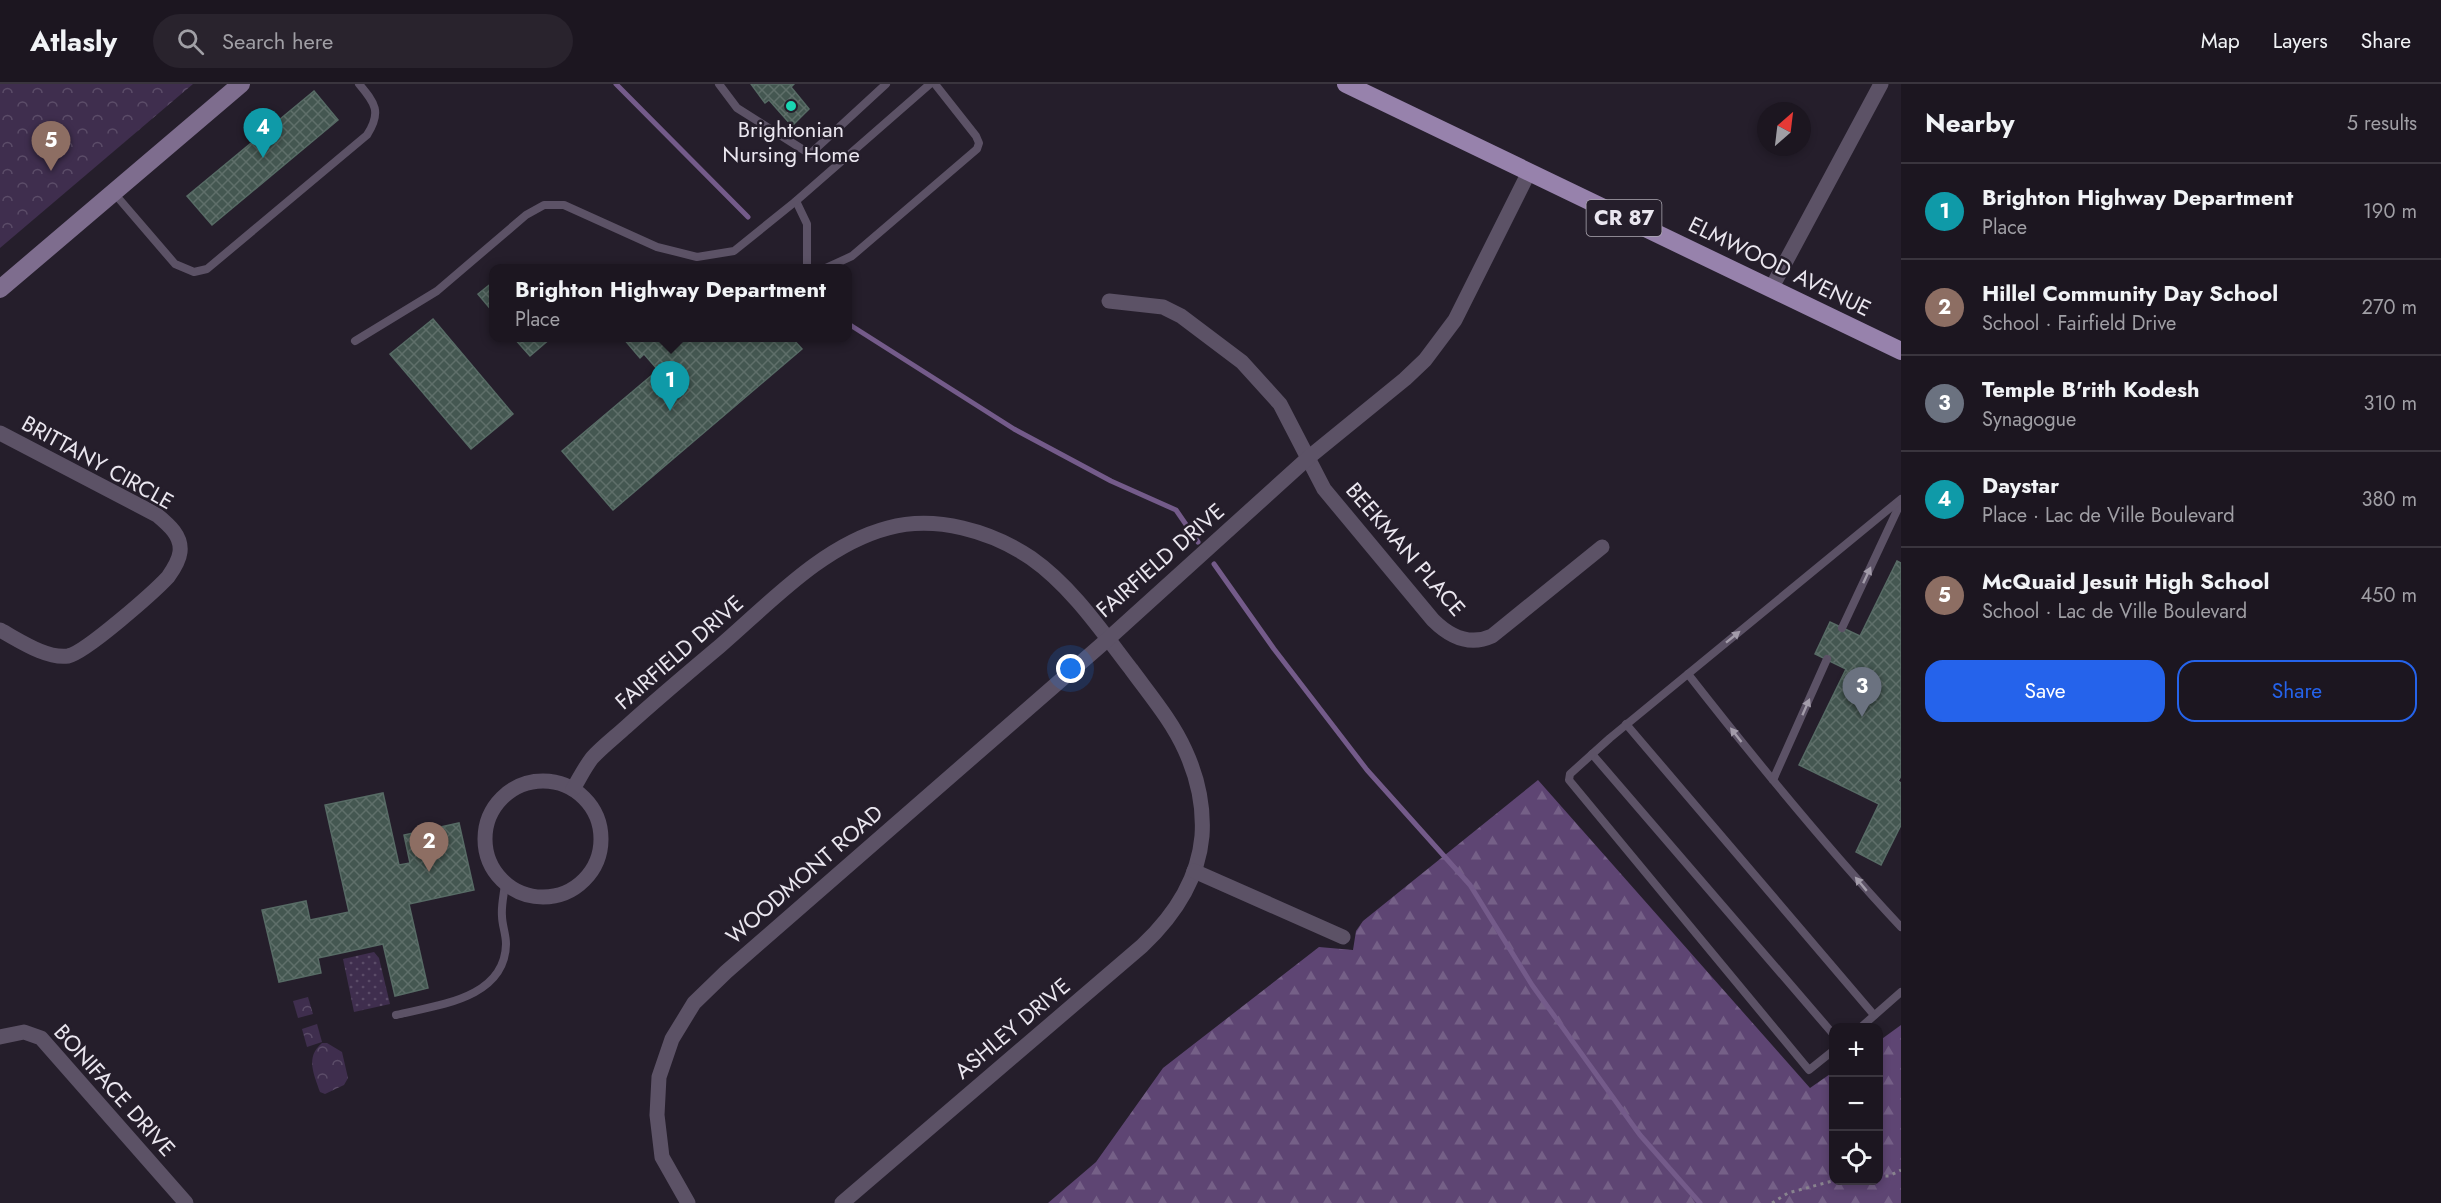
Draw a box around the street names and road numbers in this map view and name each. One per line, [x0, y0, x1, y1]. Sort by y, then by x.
road number: CR 87 [1586, 200, 1662, 236]
street label: ELMWOOD AVENUE [1683, 208, 1877, 324]
street label: BRITTANY CIRCLE [16, 407, 180, 517]
street label: BEEKMAN PLACE [1339, 475, 1473, 623]
street label: FAIRFIELD DRIVE [1089, 495, 1231, 625]
street label: FAIRFIELD DRIVE [608, 587, 750, 717]
street label: WOODMONT ROAD [718, 797, 890, 951]
street label: ASHLEY DRIVE [947, 970, 1077, 1086]
street label: BONIFACE DRIVE [47, 1017, 183, 1163]

